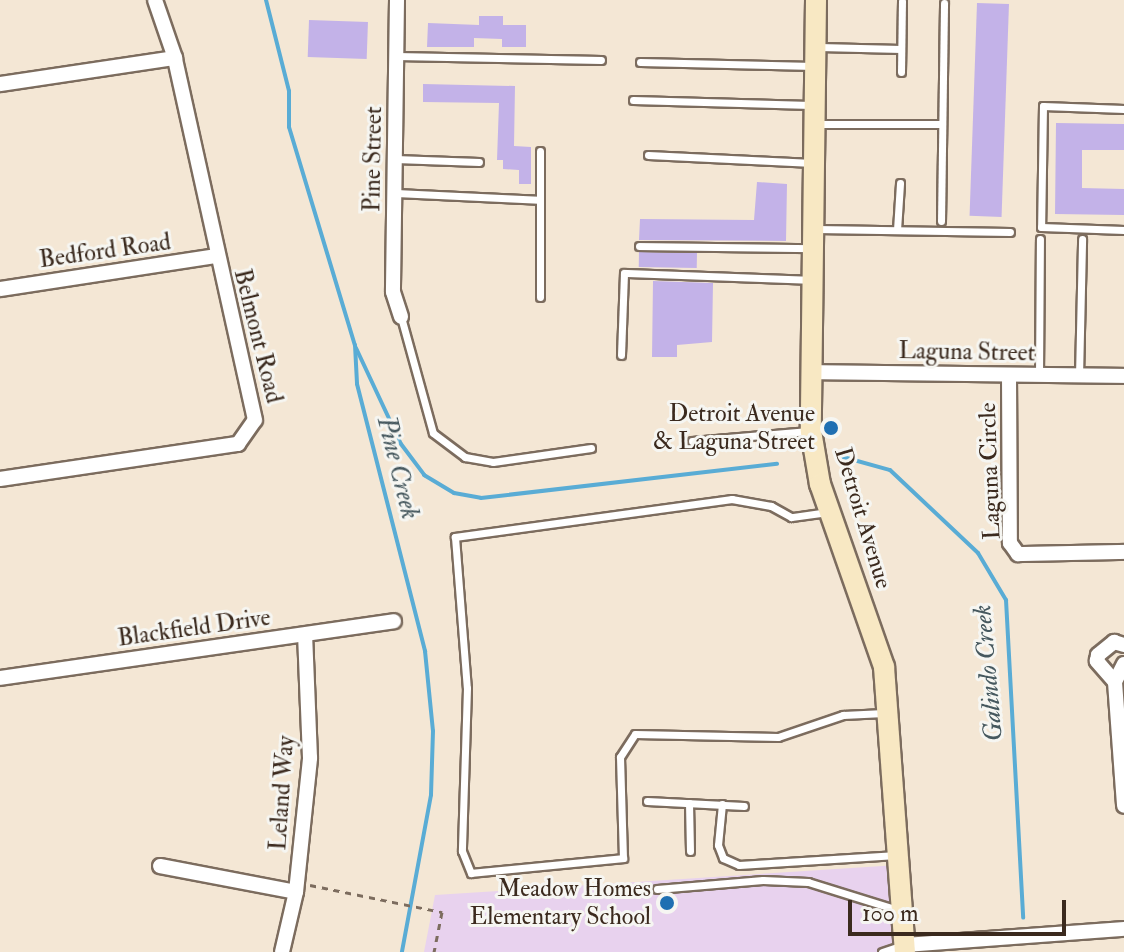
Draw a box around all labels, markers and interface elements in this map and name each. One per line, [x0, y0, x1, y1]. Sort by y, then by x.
street label: Pine Street [358, 106, 388, 212]
street label: Bedford Road [37, 228, 173, 274]
street label: Belmont Road [227, 266, 289, 406]
street label: Laguna Street [898, 336, 1036, 368]
place label: Detroit Avenue & Laguna Street [653, 400, 815, 456]
street label: Laguna Circle [973, 402, 1007, 540]
water label: Pine Creek [369, 413, 425, 523]
marker: Detroit Avenue & Laguna Street [822, 419, 840, 437]
street label: Detroit Avenue [828, 444, 898, 592]
street label: Blackfield Drive [116, 603, 272, 653]
water label: Galindo Creek [967, 603, 1011, 743]
street label: Leland Way [264, 735, 300, 851]
place label: Meadow Homes Elementary School [470, 875, 651, 931]
scale bar [852, 884, 1070, 934]
marker: Meadow Homes Elementary School [658, 894, 676, 912]
text: 100 m [862, 898, 919, 929]

